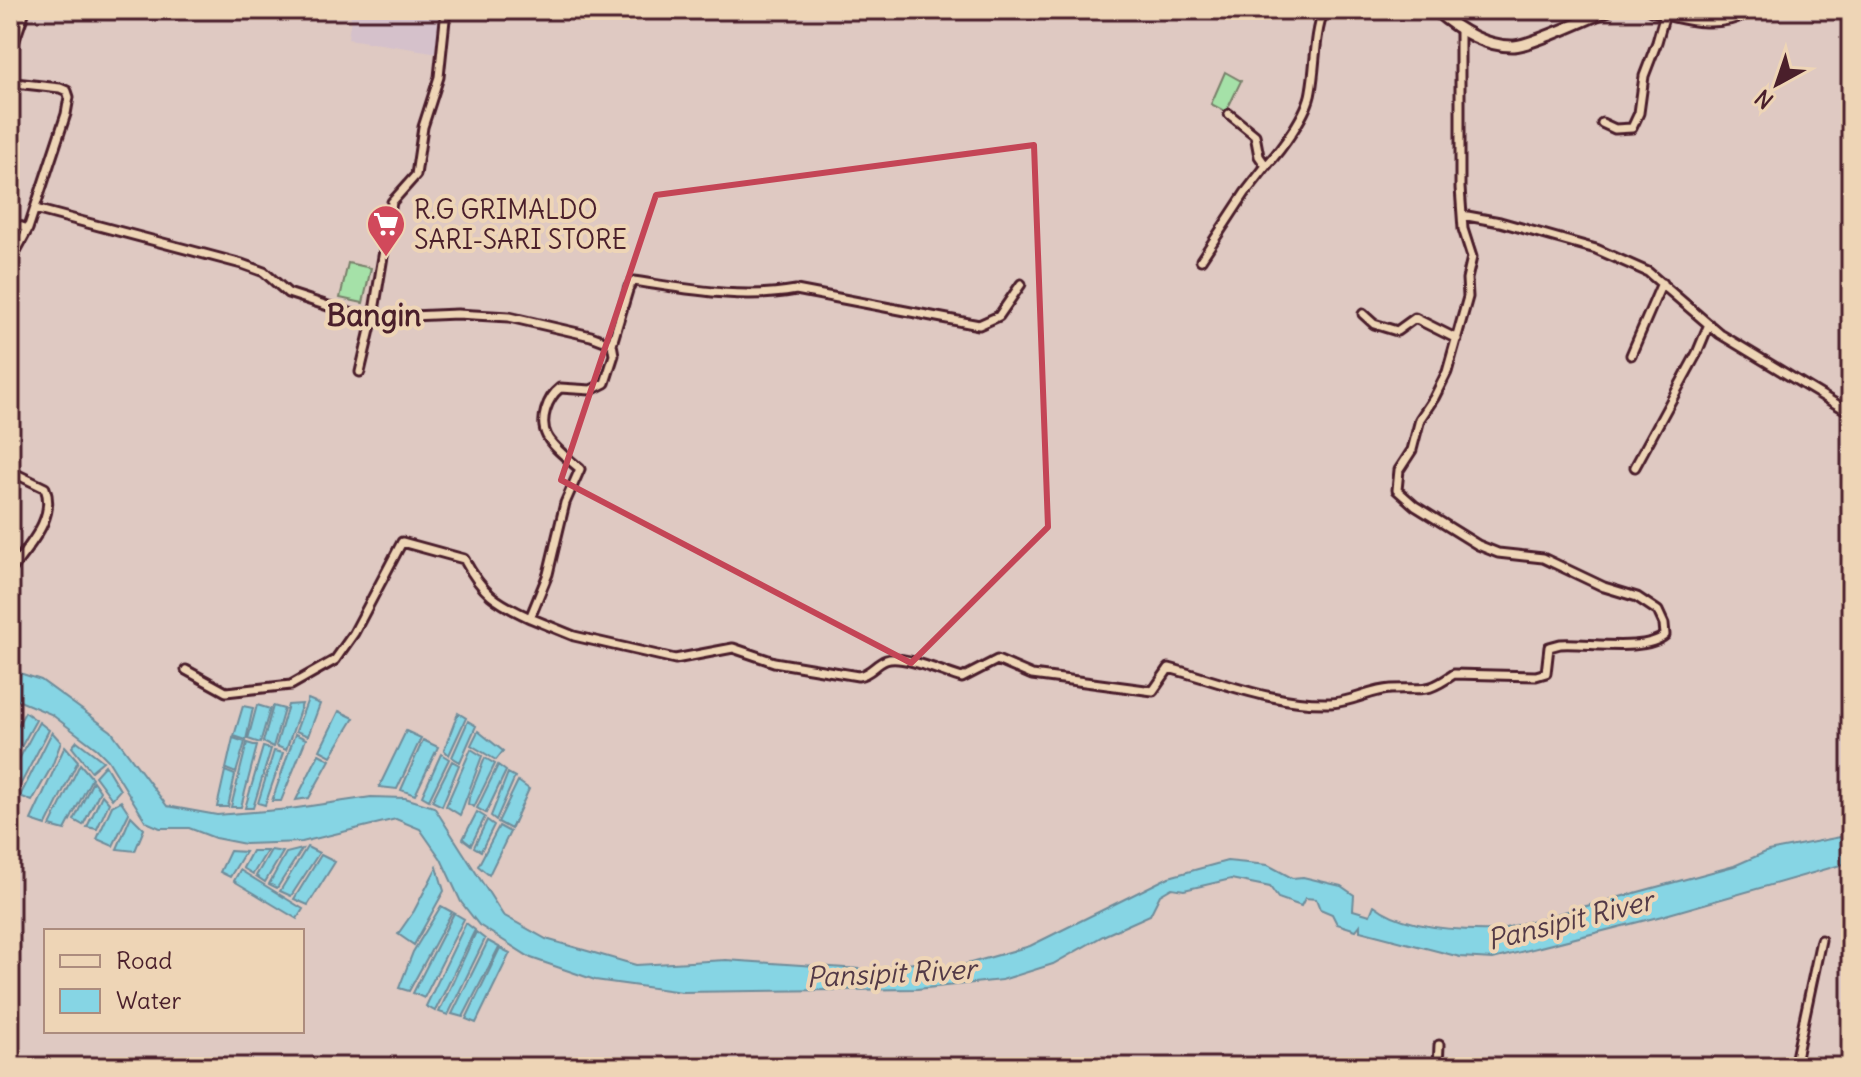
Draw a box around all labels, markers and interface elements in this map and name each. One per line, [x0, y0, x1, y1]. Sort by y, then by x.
north arrow [1737, 44, 1817, 124]
text: N [1749, 84, 1779, 115]
place label: R.G GRIMALDO SARI-SARI STORE [414, 193, 627, 256]
supermarket icon: R.G GRIMALDO SARI-SARI STORE [365, 203, 407, 258]
district label: Bangin [327, 296, 421, 334]
water label: Pansipit River [1483, 881, 1660, 958]
legend [44, 929, 304, 1033]
text: Road [116, 945, 172, 975]
water label: Pansipit River [805, 950, 980, 995]
text: Water [116, 985, 181, 1015]

